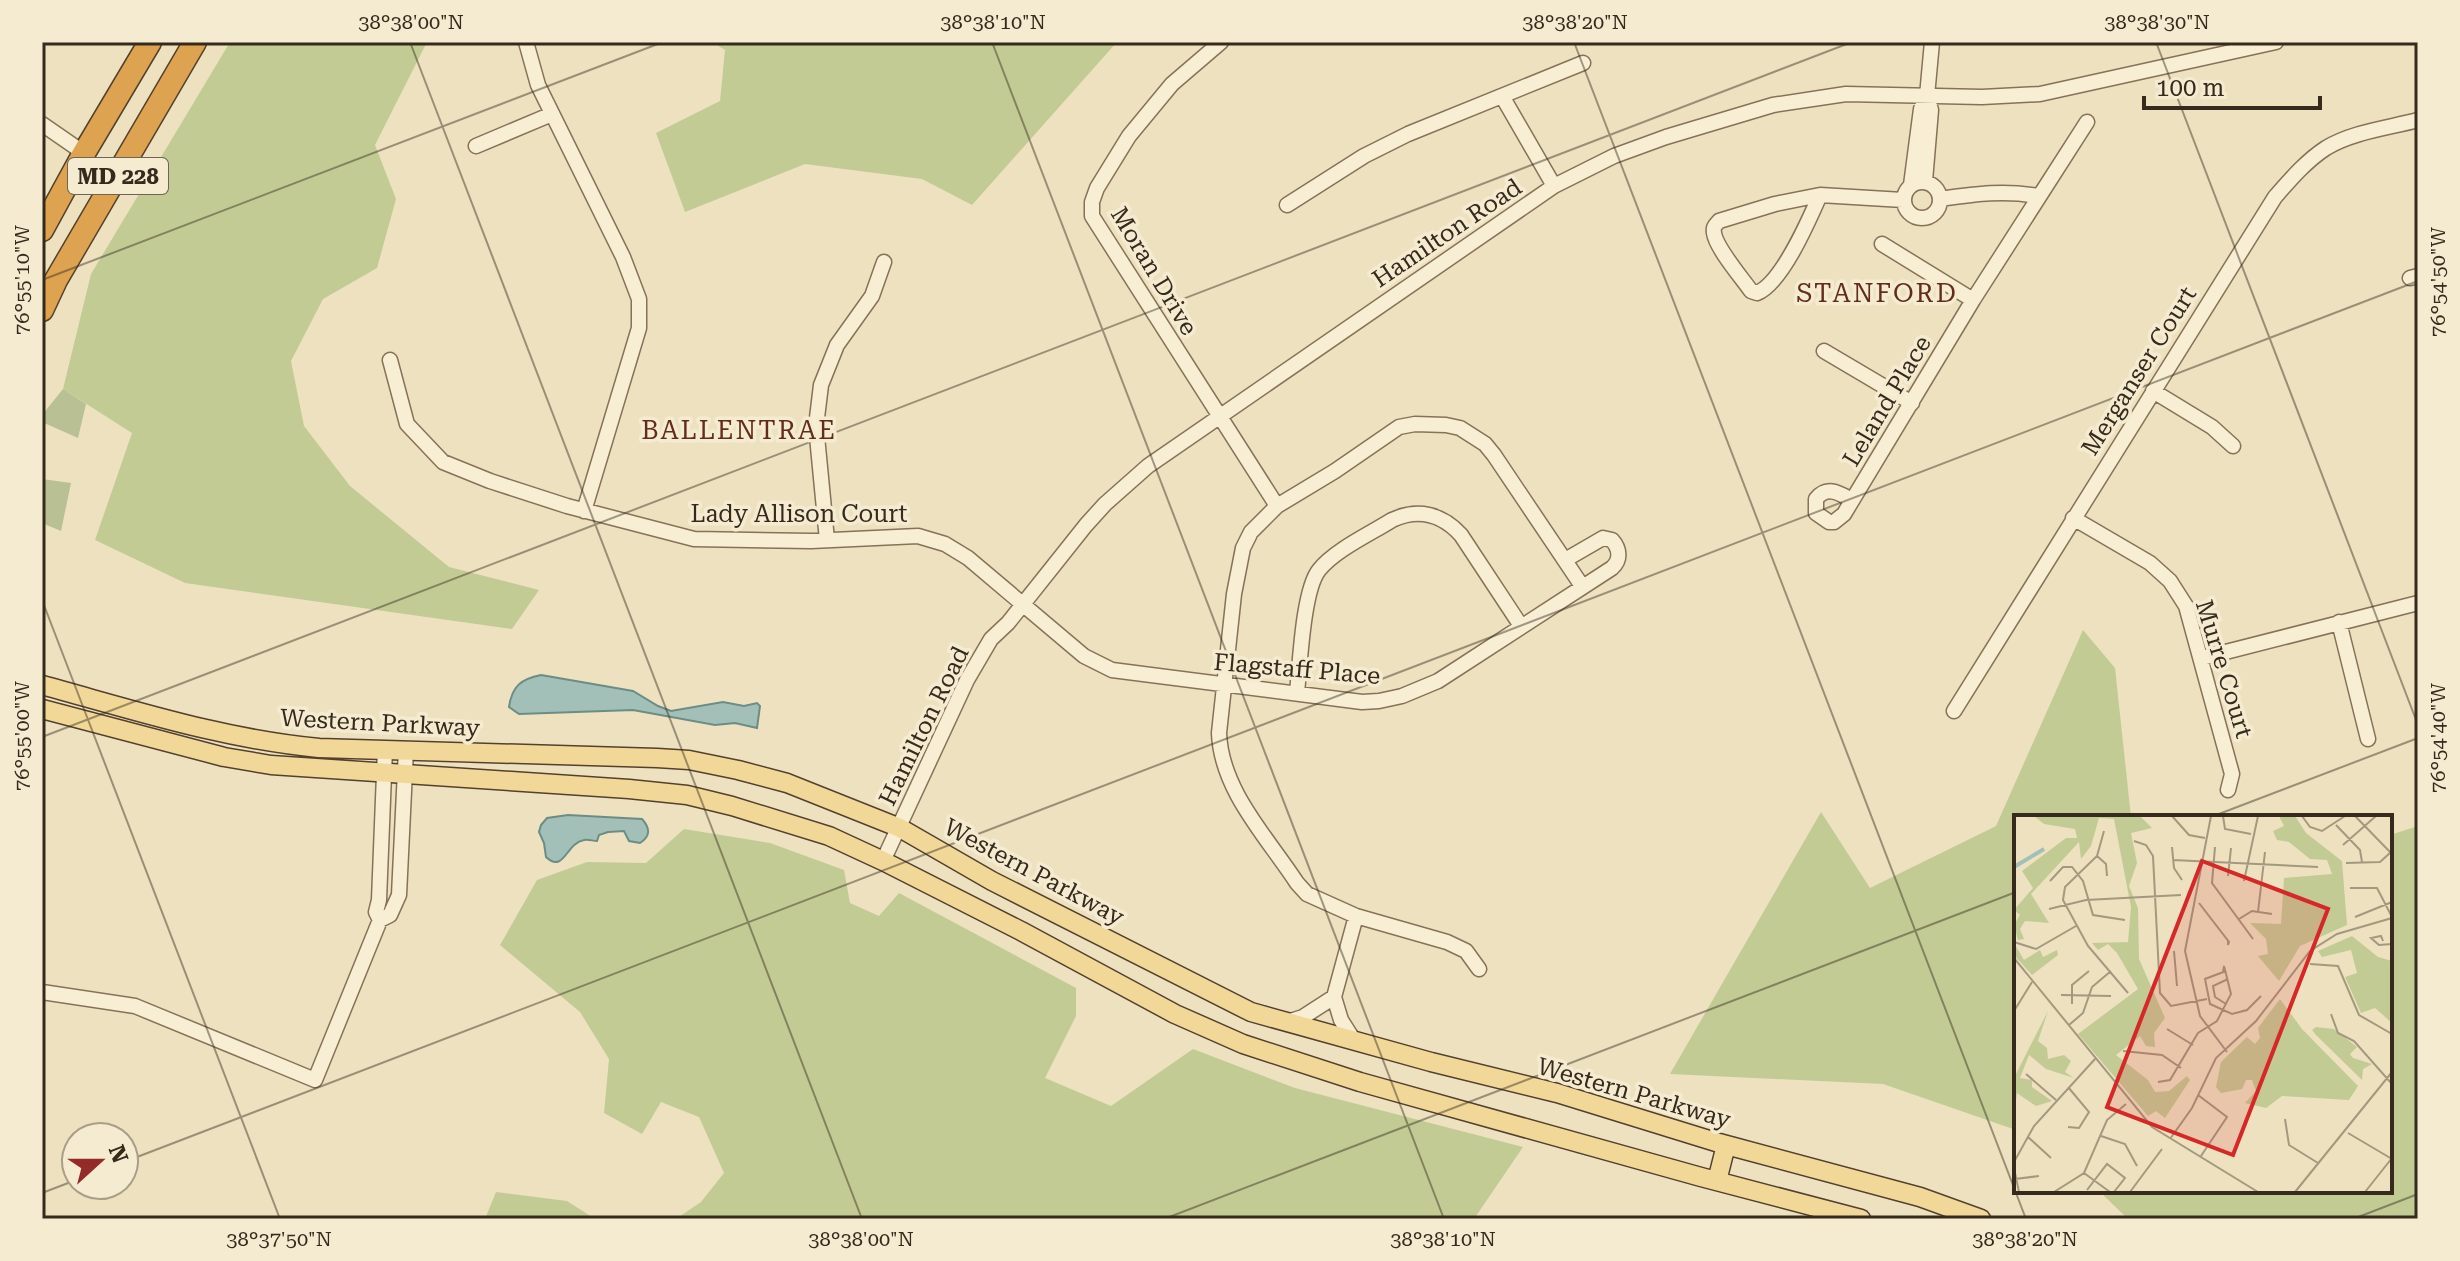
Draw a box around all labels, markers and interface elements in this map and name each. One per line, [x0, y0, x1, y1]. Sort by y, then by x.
text: 38°38'00"N [358, 10, 464, 34]
text: 38°38'10"N [940, 10, 1046, 34]
text: 38°38'20"N [1522, 10, 1628, 34]
text: 38°38'30"N [2104, 10, 2210, 34]
scale bar [2144, 60, 2320, 110]
text: 100 m [2156, 74, 2224, 102]
road number: MD 228 [68, 158, 168, 194]
street label: Hamilton Road [1367, 173, 1527, 293]
street label: Moran Drive [1105, 202, 1203, 340]
text: 76°55'10"W [10, 224, 34, 335]
text: 76°54'50"W [2426, 226, 2450, 337]
district label: STANFORD [1796, 278, 1958, 308]
street label: Merganser Court [2076, 281, 2202, 461]
street label: Leland Place [1837, 331, 1937, 471]
district label: BALLENTRAE [641, 415, 837, 445]
street label: Lady Allison Court [690, 500, 908, 528]
street label: Murre Court [2190, 597, 2258, 741]
street label: Hamilton Road [873, 642, 975, 810]
street label: Flagstaff Place [1213, 648, 1381, 690]
text: 76°55'00"W [10, 680, 34, 791]
text: 76°54'40"W [2426, 682, 2450, 793]
street label: Western Parkway [279, 704, 481, 742]
street label: Western Parkway [939, 813, 1130, 932]
inset map [2014, 815, 2392, 1193]
street label: Western Parkway [1534, 1052, 1735, 1134]
north arrow [60, 1121, 140, 1201]
text: N [103, 1142, 133, 1166]
text: 38°37'50"N [226, 1227, 332, 1251]
text: 38°38'00"N [808, 1227, 914, 1251]
text: 38°38'10"N [1390, 1227, 1496, 1251]
text: 38°38'20"N [1972, 1227, 2078, 1251]

